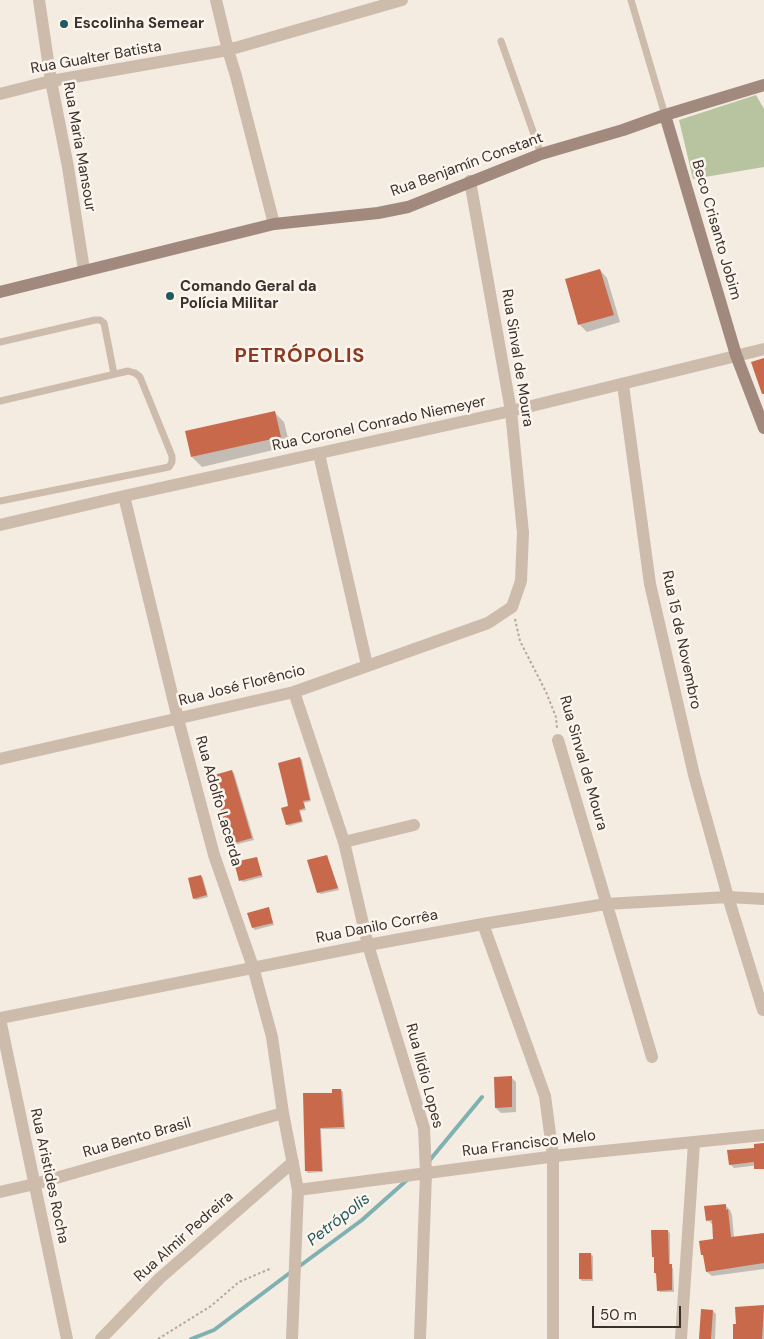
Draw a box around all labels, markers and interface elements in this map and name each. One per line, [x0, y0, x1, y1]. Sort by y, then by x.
place label: Escolinha Semear [74, 15, 204, 33]
marker: Escolinha Semear [58, 18, 70, 30]
street label: Rua Gualter Batista [29, 38, 163, 78]
street label: Rua Maria Mansour [59, 81, 99, 213]
street label: Rua Benjamín Constant [388, 129, 546, 201]
street label: Beco Crisanto Jobim [687, 158, 745, 302]
place label: Comando Geral da Polícia Militar [180, 278, 317, 313]
street label: Rua Sinval de Moura [497, 288, 537, 428]
marker: Comando Geral da Polícia Militar [164, 290, 176, 302]
district label: PETRÓPOLIS [233, 345, 367, 369]
street label: Rua Coronel Conrado Niemeyer [271, 393, 487, 455]
street label: Rua 15 de Novembro [658, 569, 704, 711]
street label: Rua José Florêncio [177, 662, 307, 710]
street label: Rua Sinval de Moura [555, 694, 611, 832]
street label: Rua Adolfo Lacerda [191, 734, 245, 868]
street label: Rua Danilo Corrêa [315, 906, 439, 948]
street label: Rua Ilídio Lopes [401, 1022, 447, 1130]
street label: Rua Aristides Rocha [26, 1107, 72, 1245]
street label: Rua Bento Brasil [81, 1114, 193, 1162]
street label: Rua Francisco Melo [461, 1127, 597, 1161]
street label: Rua Almir Pedreira [131, 1188, 237, 1286]
water label: Petrópolis [304, 1189, 374, 1251]
scale bar [594, 1296, 683, 1328]
text: 50 m [600, 1305, 637, 1325]

